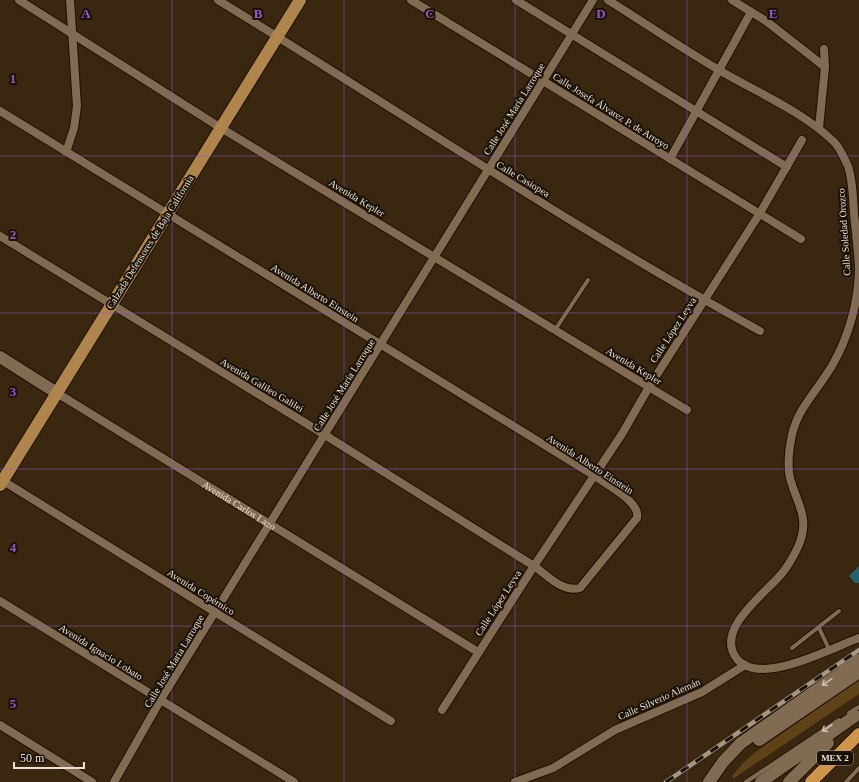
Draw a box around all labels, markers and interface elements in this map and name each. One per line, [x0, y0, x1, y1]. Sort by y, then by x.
text: A [81, 6, 91, 21]
text: B [254, 6, 263, 21]
text: C [425, 6, 435, 21]
text: D [596, 6, 606, 21]
text: E [769, 6, 777, 21]
street label: Calle José María Larroque [481, 61, 547, 157]
text: 1 [10, 71, 16, 86]
street label: Calle Josefa Álvarez P. de Arroyo [551, 71, 671, 151]
street label: Calle Casiopea [494, 159, 552, 200]
street label: Calzada Defensores de Baja California [104, 173, 196, 311]
street label: Avenida Kepler [327, 177, 387, 219]
street label: Calle Soledad Orozco [835, 188, 853, 276]
text: 2 [10, 227, 16, 242]
street label: Avenida Alberto Einstein [269, 262, 361, 324]
street label: Calle López Leyva [648, 295, 699, 365]
street label: Calle José María Larroque [311, 337, 377, 433]
street label: Avenida Kepler [604, 345, 664, 387]
street label: Avenida Galileo Galilei [219, 356, 306, 414]
text: 3 [10, 384, 17, 399]
street label: Avenida Alberto Einstein [545, 432, 635, 496]
street label: Avenida Carlos Lazo [200, 478, 278, 532]
text: 4 [10, 540, 17, 555]
street label: Avenida Copérnico [165, 567, 237, 617]
street label: Calle López Leyva [473, 568, 524, 638]
street label: Calle José María Larroque [142, 612, 206, 709]
street label: Avenida Ignacio Lobato [57, 622, 145, 682]
street label: Calle Silverio Alemán [616, 676, 702, 722]
one-way arrow [822, 678, 833, 686]
text: 5 [10, 696, 17, 711]
one-way arrow [821, 724, 832, 732]
scale bar [14, 744, 84, 770]
text: 50 m [20, 751, 45, 765]
road number: MEX 2 [817, 751, 853, 765]

